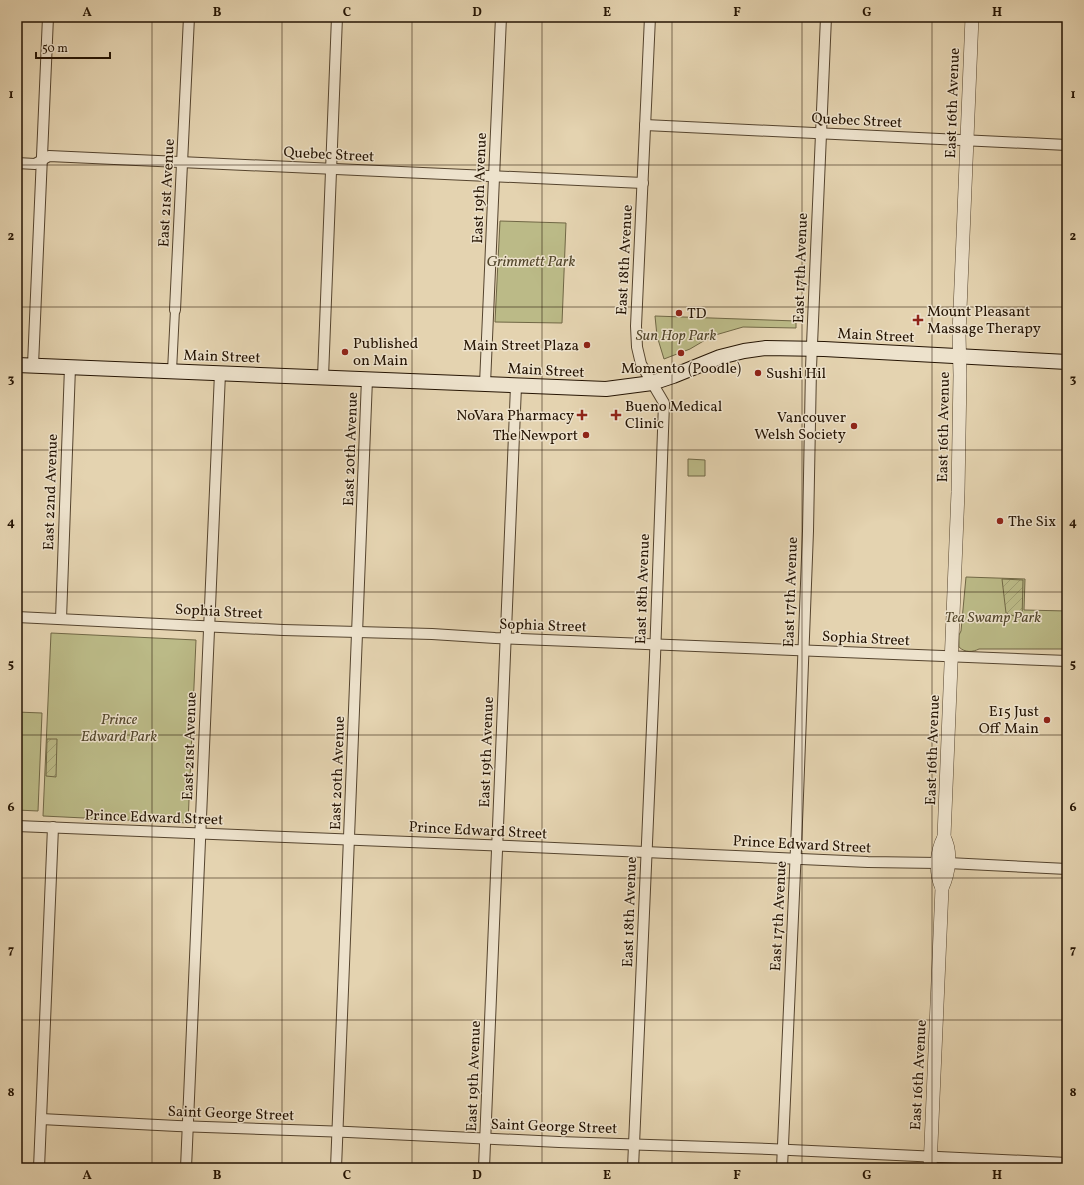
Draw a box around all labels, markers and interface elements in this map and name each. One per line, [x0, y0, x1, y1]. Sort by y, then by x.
text: A [82, 4, 92, 22]
text: B [213, 4, 222, 22]
text: C [343, 4, 351, 22]
text: D [472, 4, 482, 22]
text: E [603, 4, 611, 22]
text: F [733, 4, 741, 22]
text: G [862, 4, 872, 22]
text: H [992, 4, 1002, 22]
scale bar [36, 34, 110, 60]
text: 50 m [42, 41, 68, 57]
street label: East 16th Avenue [941, 47, 966, 159]
text: 1 [8, 86, 14, 104]
text: 1 [1070, 86, 1076, 104]
street label: Quebec Street [811, 109, 903, 134]
street label: East 19th Avenue [468, 132, 493, 244]
street label: East 21st Avenue [154, 138, 181, 248]
street label: Quebec Street [283, 143, 375, 168]
street label: East 18th Avenue [612, 204, 639, 316]
street label: East 17th Avenue [789, 212, 814, 324]
text: 2 [8, 228, 15, 246]
text: 2 [1070, 228, 1077, 246]
park label: Grimmett Park [487, 252, 575, 273]
place label: Mount Pleasant Massage Therapy [927, 302, 1041, 340]
place label: TD [687, 304, 706, 325]
marker: TD [674, 308, 684, 318]
marker: Mount Pleasant Massage Therapy [912, 314, 924, 326]
street label: Main Street [837, 324, 915, 349]
park label: Sun Hop Park [636, 326, 716, 347]
place label: Published on Main [353, 334, 418, 372]
place label: Main Street Plaza [463, 336, 579, 357]
marker: Main Street Plaza [582, 340, 592, 350]
street label: Main Street [183, 346, 261, 369]
marker: Published on Main [340, 347, 350, 357]
marker: Momento (Poodle) [676, 348, 686, 358]
street label: Main Street [507, 359, 585, 384]
place label: Momento (Poodle) [621, 359, 741, 380]
place label: Sushi Hil [766, 364, 826, 385]
marker: Sushi Hil [753, 368, 763, 378]
text: 3 [8, 371, 15, 389]
street label: East 16th Avenue [933, 371, 956, 483]
text: 3 [1070, 371, 1077, 389]
street label: East 20th Avenue [339, 392, 364, 507]
place label: Bueno Medical Clinic [625, 397, 722, 435]
place label: NoVara Pharmacy [456, 406, 574, 427]
place label: Vancouver Welsh Society [754, 408, 846, 446]
marker: Bueno Medical Clinic [610, 409, 622, 421]
marker: NoVara Pharmacy [577, 410, 587, 420]
marker: Vancouver Welsh Society [849, 421, 859, 431]
place label: The Newport [493, 426, 578, 447]
marker: The Newport [581, 430, 591, 440]
street label: East 22nd Avenue [39, 433, 64, 551]
place label: The Six [1008, 512, 1056, 533]
text: 4 [7, 514, 15, 532]
text: 4 [1069, 514, 1077, 532]
marker: The Six [995, 516, 1005, 526]
street label: East 18th Avenue [631, 533, 656, 645]
street label: East 17th Avenue [779, 536, 804, 648]
street label: Sophia Street [174, 600, 263, 625]
park label: Tea Swamp Park [945, 608, 1041, 629]
street label: Sophia Street [499, 614, 587, 639]
street label: Sophia Street [821, 627, 910, 652]
text: 5 [8, 656, 14, 674]
text: 5 [1070, 656, 1076, 674]
street label: East 21st Avenue [178, 691, 203, 801]
street label: East 16th Avenue [921, 694, 946, 806]
street label: East 19th Avenue [475, 696, 500, 808]
place label: E15 Just Off Main [979, 702, 1039, 740]
park label: Prince Edward Park [81, 710, 157, 748]
marker: E15 Just Off Main [1042, 715, 1052, 725]
street label: East 20th Avenue [326, 716, 351, 831]
text: 6 [7, 799, 15, 817]
text: 6 [1069, 799, 1077, 817]
street label: Prince Edward Street [84, 806, 224, 831]
street label: Prince Edward Street [408, 817, 548, 846]
street label: Prince Edward Street [732, 831, 872, 860]
street label: East 18th Avenue [618, 856, 643, 968]
street label: East 17th Avenue [766, 860, 793, 972]
text: 7 [8, 942, 14, 960]
text: 7 [1070, 942, 1076, 960]
street label: East 16th Avenue [906, 1019, 933, 1131]
street label: East 19th Avenue [462, 1020, 487, 1132]
text: 8 [7, 1084, 15, 1102]
text: 8 [1069, 1084, 1077, 1102]
street label: Saint George Street [167, 1102, 295, 1127]
street label: Saint George Street [490, 1115, 618, 1140]
text: A [82, 1167, 92, 1185]
text: B [213, 1167, 222, 1185]
text: C [343, 1167, 351, 1185]
text: D [472, 1167, 482, 1185]
text: E [603, 1167, 611, 1185]
text: F [733, 1167, 741, 1185]
text: G [862, 1167, 872, 1185]
text: H [992, 1167, 1002, 1185]

